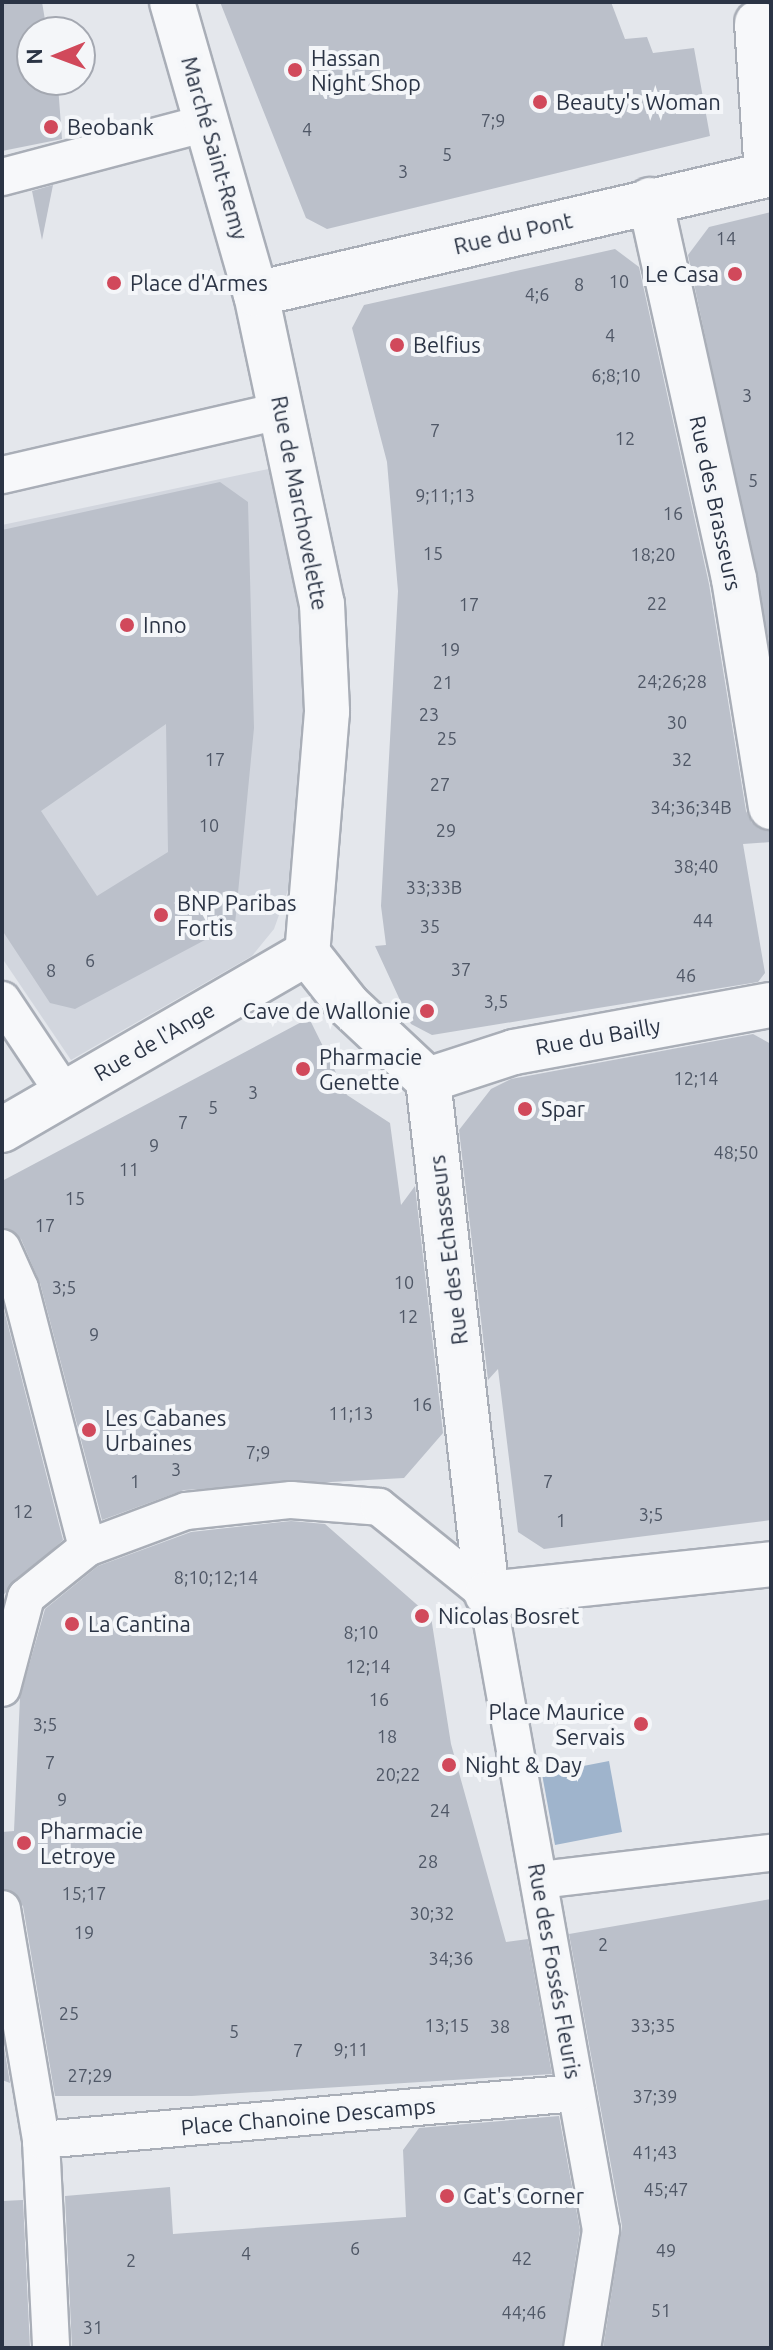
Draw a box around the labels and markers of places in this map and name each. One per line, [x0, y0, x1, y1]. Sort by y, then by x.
place label: Hassan Night Shop [311, 44, 421, 96]
marker: Hassan Night Shop [286, 61, 304, 79]
place label: Beauty's Woman [556, 89, 721, 115]
marker: Beauty's Woman [531, 93, 549, 111]
place label: Beobank [67, 114, 154, 140]
marker: Beobank [42, 118, 60, 136]
place label: Le Casa [645, 261, 719, 287]
marker: Le Casa [726, 265, 744, 283]
place label: Place d'Armes [130, 270, 268, 296]
marker: Place d'Armes [105, 274, 123, 292]
place label: Belfius [413, 332, 481, 358]
marker: Belfius [388, 336, 406, 354]
place label: Inno [143, 612, 187, 638]
marker: Inno [118, 616, 136, 634]
place label: BNP Paribas Fortis [177, 889, 297, 940]
marker: BNP Paribas Fortis [152, 906, 170, 924]
place label: Cave de Wallonie [243, 998, 411, 1024]
marker: Cave de Wallonie [418, 1002, 436, 1020]
place label: Pharmacie Genette [319, 1043, 422, 1094]
marker: Pharmacie Genette [294, 1060, 312, 1078]
place label: Spar [541, 1096, 585, 1122]
marker: Spar [516, 1100, 534, 1118]
place label: Les Cabanes Urbaines [105, 1404, 226, 1456]
marker: Les Cabanes Urbaines [80, 1421, 98, 1439]
place label: Nicolas Bosret [438, 1603, 579, 1629]
marker: Nicolas Bosret [413, 1607, 431, 1625]
place label: La Cantina [88, 1611, 191, 1637]
marker: La Cantina [63, 1615, 81, 1633]
place label: Place Maurice Servais [488, 1698, 625, 1750]
marker: Place Maurice Servais [632, 1715, 650, 1733]
place label: Night & Day [465, 1752, 582, 1778]
marker: Night & Day [440, 1756, 458, 1774]
place label: Pharmacie Letroye [40, 1817, 143, 1868]
marker: Pharmacie Letroye [15, 1834, 33, 1852]
place label: Cat's Corner [463, 2183, 584, 2209]
marker: Cat's Corner [438, 2187, 456, 2205]

